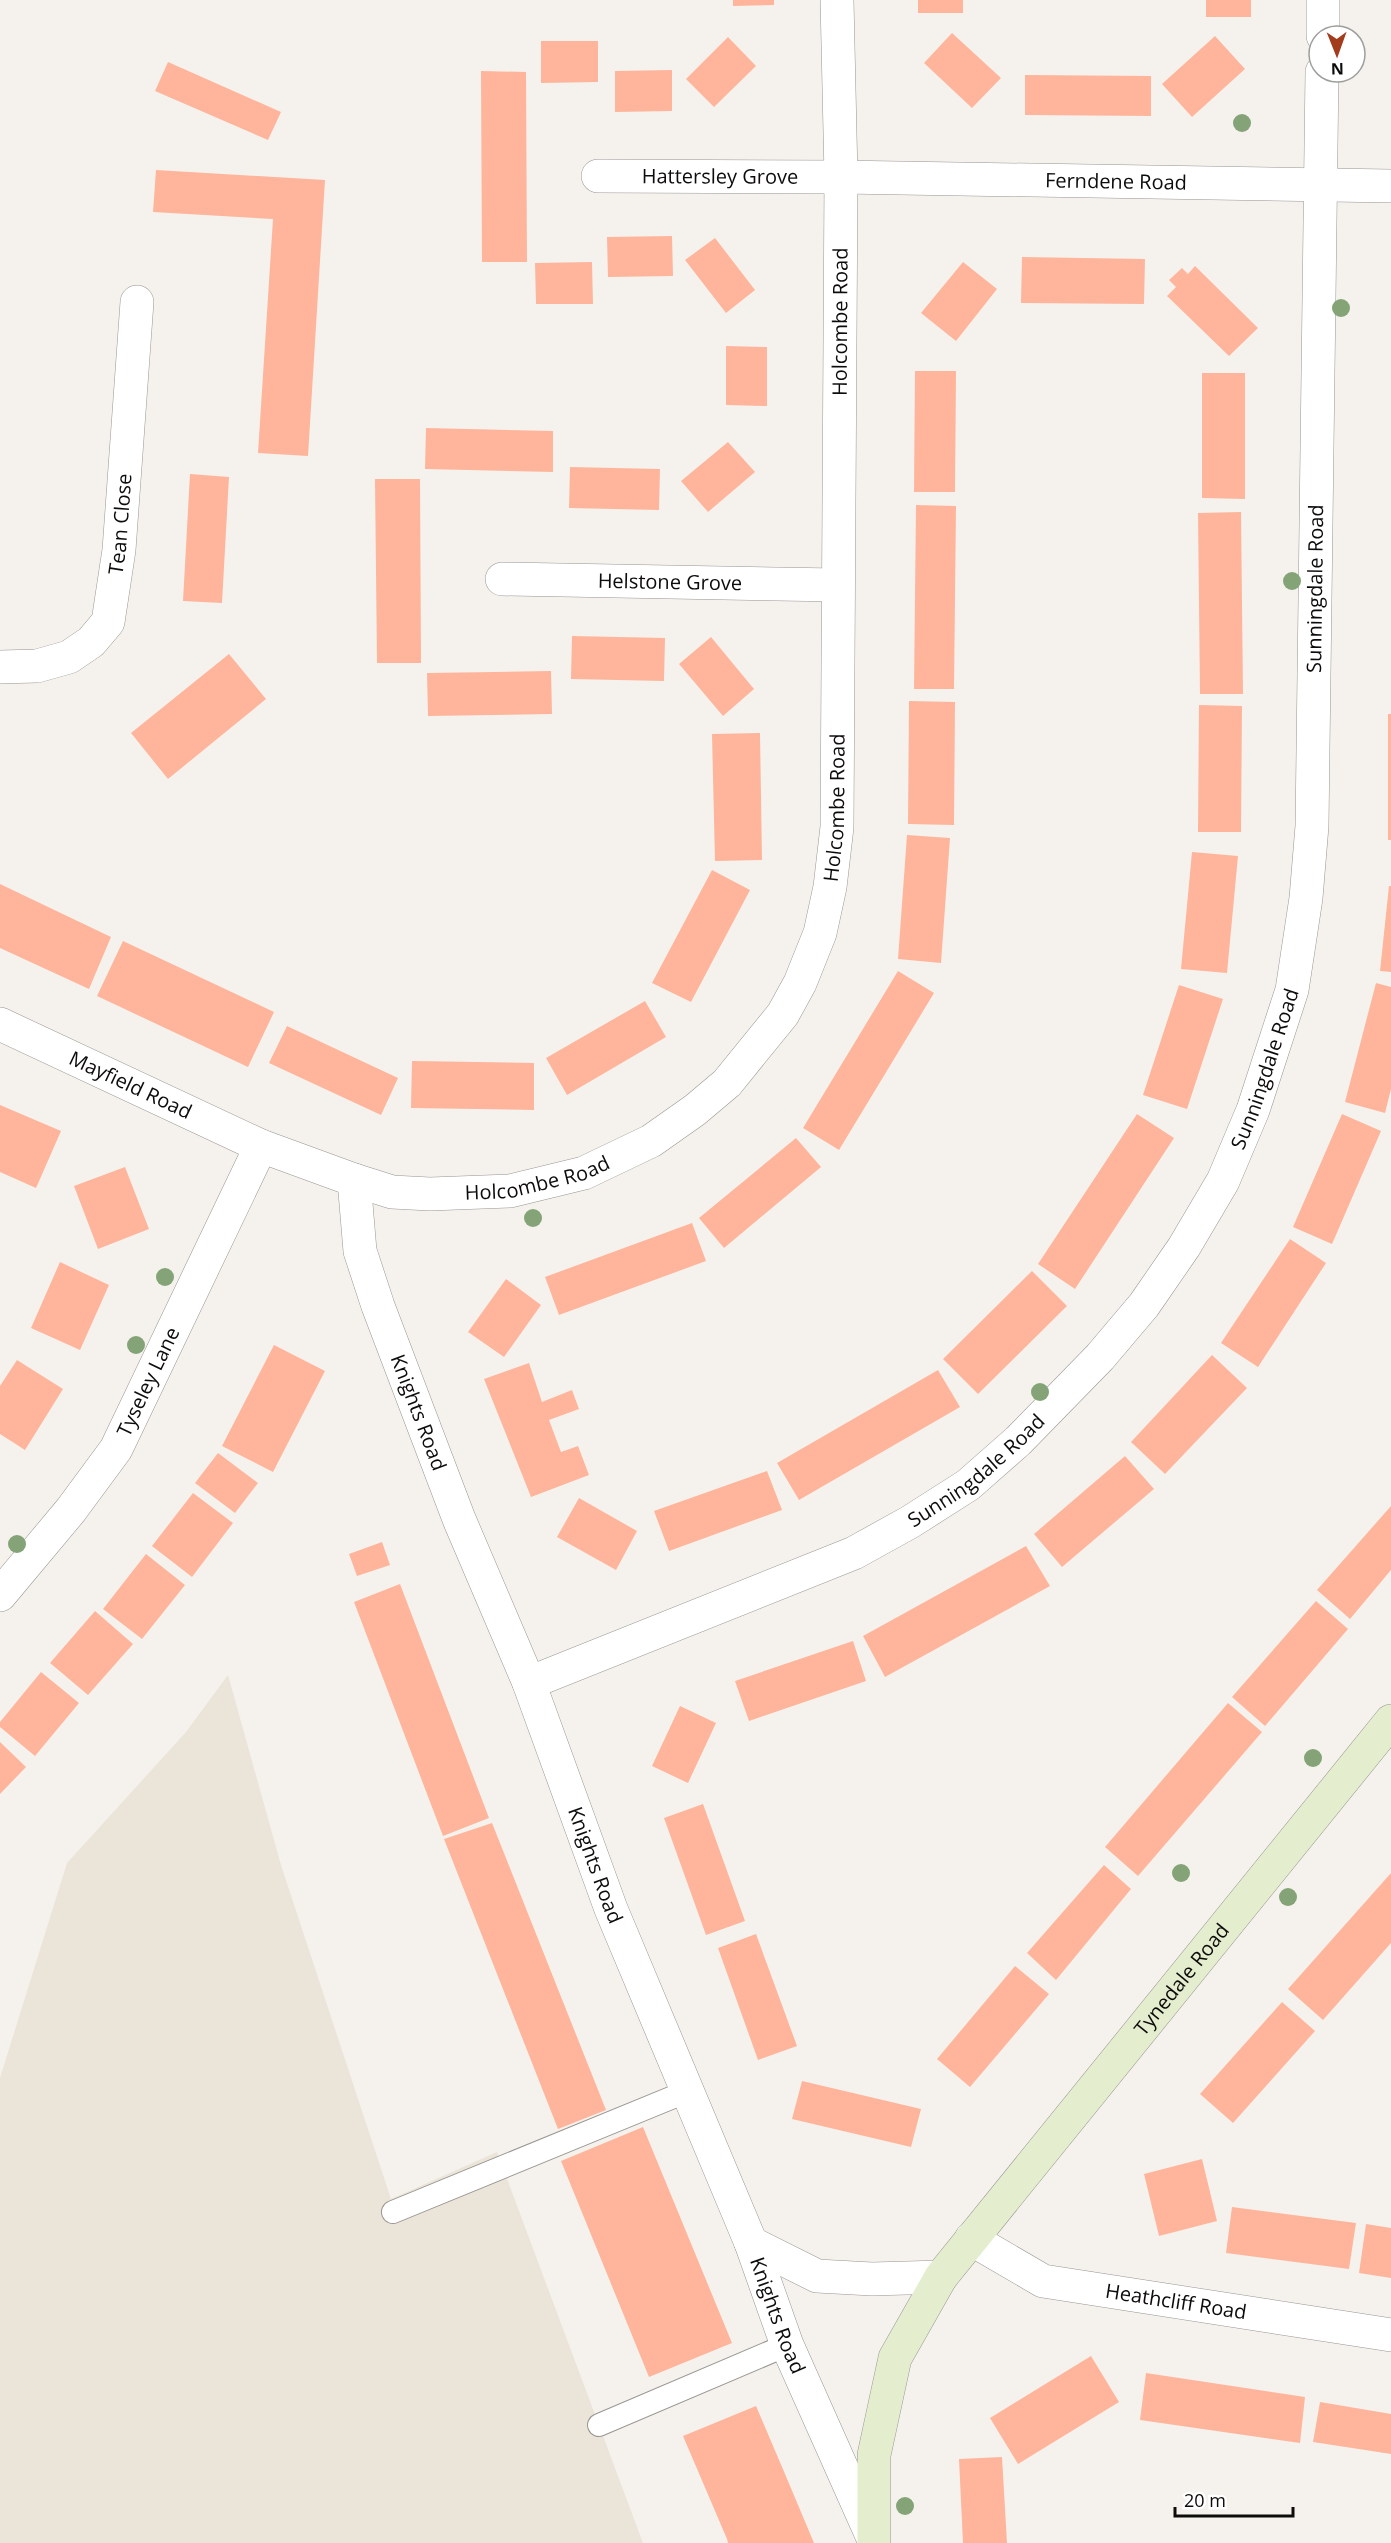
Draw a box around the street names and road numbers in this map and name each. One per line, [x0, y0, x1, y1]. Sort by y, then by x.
street label: Hattersley Grove [642, 162, 798, 190]
street label: Ferndene Road [1045, 166, 1187, 196]
street label: Holcombe Road [826, 247, 854, 396]
street label: Tean Close [101, 472, 138, 576]
street label: Sunningdale Road [1300, 504, 1329, 673]
street label: Helstone Grove [598, 567, 742, 596]
street label: Holcombe Road [817, 733, 851, 883]
street label: Sunningdale Road [1224, 985, 1305, 1153]
street label: Mayfield Road [65, 1044, 196, 1125]
street label: Holcombe Road [464, 1149, 614, 1206]
street label: Tyseley Lane [110, 1322, 185, 1441]
street label: Knights Road [385, 1350, 453, 1474]
street label: Sunningdale Road [902, 1408, 1050, 1533]
street label: Knights Road [562, 1803, 629, 1927]
street label: Tynedale Road [1128, 1917, 1235, 2041]
street label: Knights Road [744, 2253, 812, 2378]
street label: Heathcliff Road [1104, 2277, 1249, 2325]

